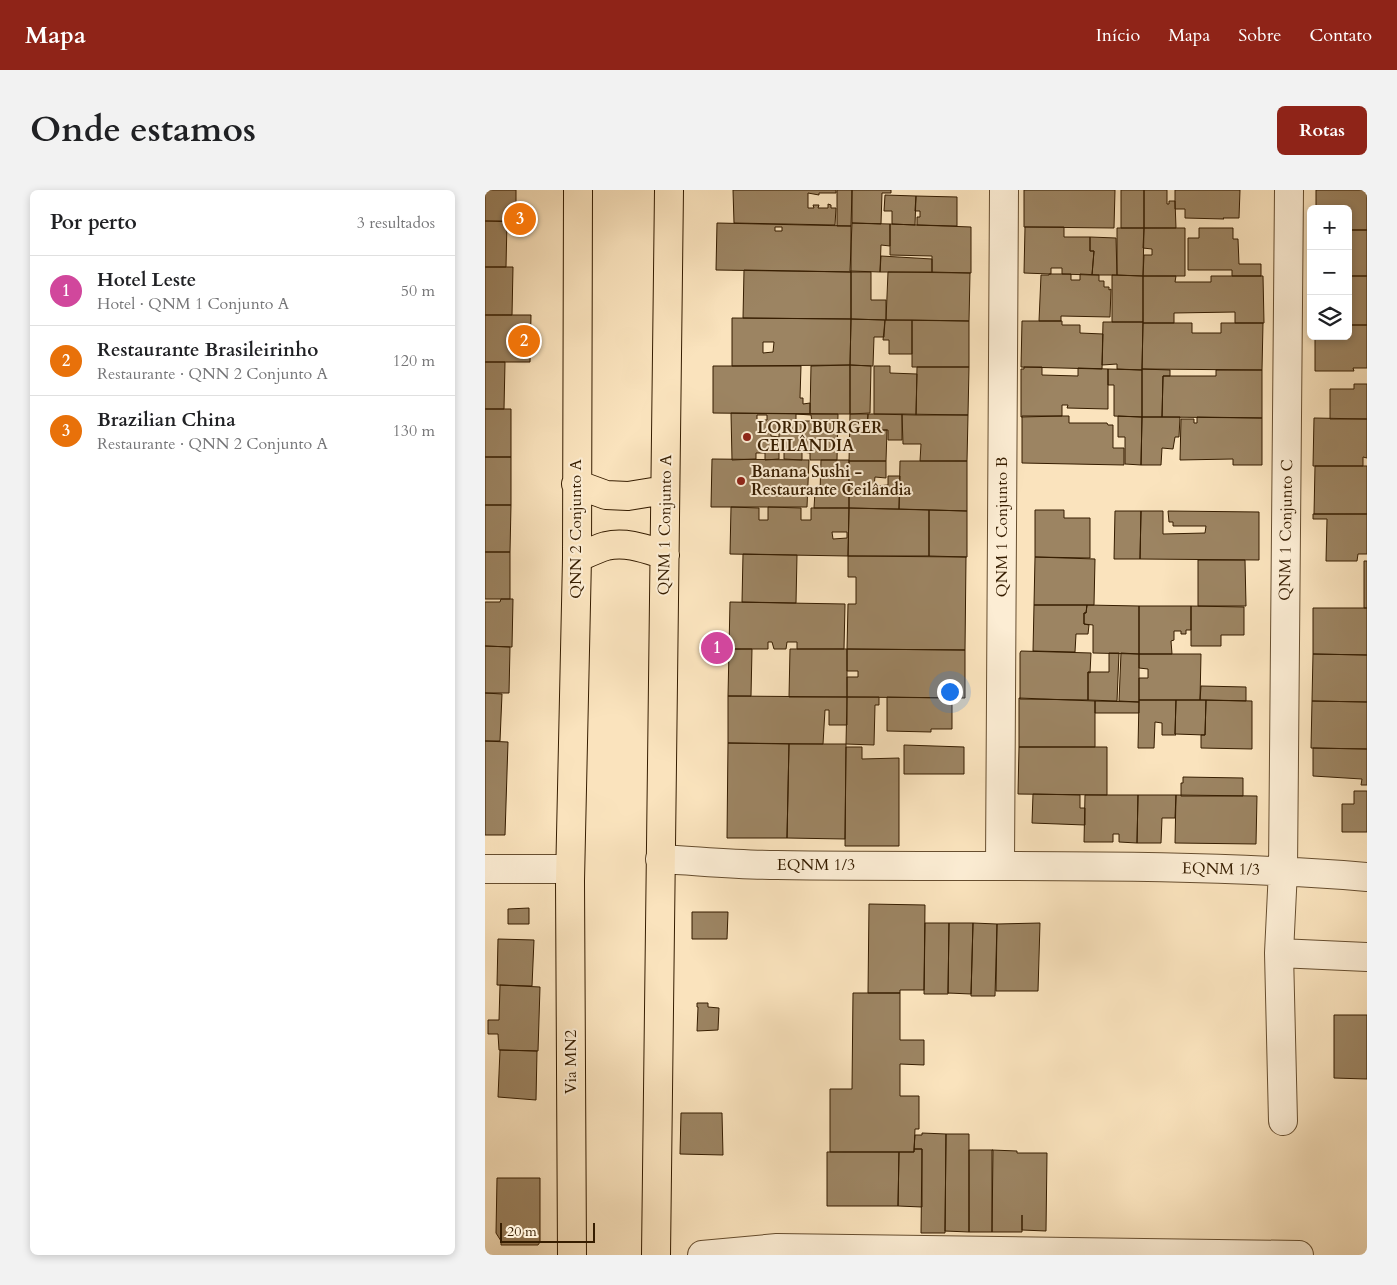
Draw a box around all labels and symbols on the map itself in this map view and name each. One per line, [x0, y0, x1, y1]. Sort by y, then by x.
pin: 3 [504, 200, 536, 238]
pin: 2 [508, 322, 540, 360]
place label: LORD BURGER CEILÂNDIA [757, 417, 883, 457]
marker: LORD BURGER CEILÂNDIA [741, 431, 753, 443]
street label: QNM 1 Conjunto A [653, 454, 677, 596]
street label: QNM 1 Conjunto B [991, 457, 1013, 597]
street label: QNN 2 Conjunto A [565, 459, 587, 599]
street label: QNM 1 Conjunto C [1274, 459, 1298, 601]
place label: Banana Sushi - Restaurante Ceilândia [751, 461, 912, 501]
marker: Banana Sushi - Restaurante Ceilândia [735, 475, 747, 487]
pin: 1 [701, 629, 733, 667]
your location [937, 679, 963, 705]
street label: EQNM 1/3 [777, 854, 855, 876]
street label: EQNM 1/3 [1182, 857, 1260, 881]
street label: Via MN2 [560, 1030, 582, 1094]
scale bar [500, 1220, 595, 1243]

